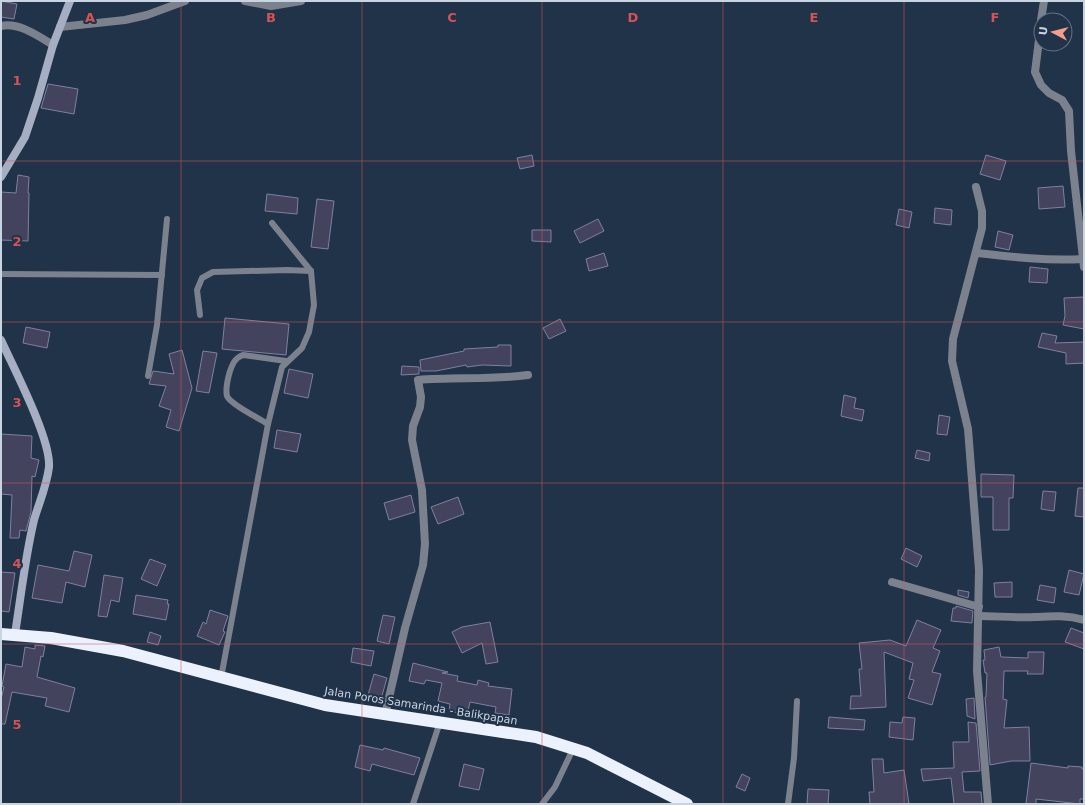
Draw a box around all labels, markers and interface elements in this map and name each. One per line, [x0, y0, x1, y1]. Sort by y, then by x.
text: A [85, 10, 95, 25]
text: B [266, 10, 276, 25]
text: C [447, 10, 457, 25]
text: D [628, 10, 639, 25]
text: E [810, 10, 818, 25]
text: F [991, 10, 999, 25]
north arrow [1033, 12, 1073, 52]
text: U [1037, 26, 1051, 36]
text: 1 [12, 73, 22, 88]
text: 2 [12, 234, 22, 249]
text: 3 [12, 395, 22, 410]
text: 4 [12, 556, 22, 571]
street label: Jalan Poros Samarinda - Balikpapan [323, 684, 518, 728]
text: 5 [12, 717, 22, 732]

